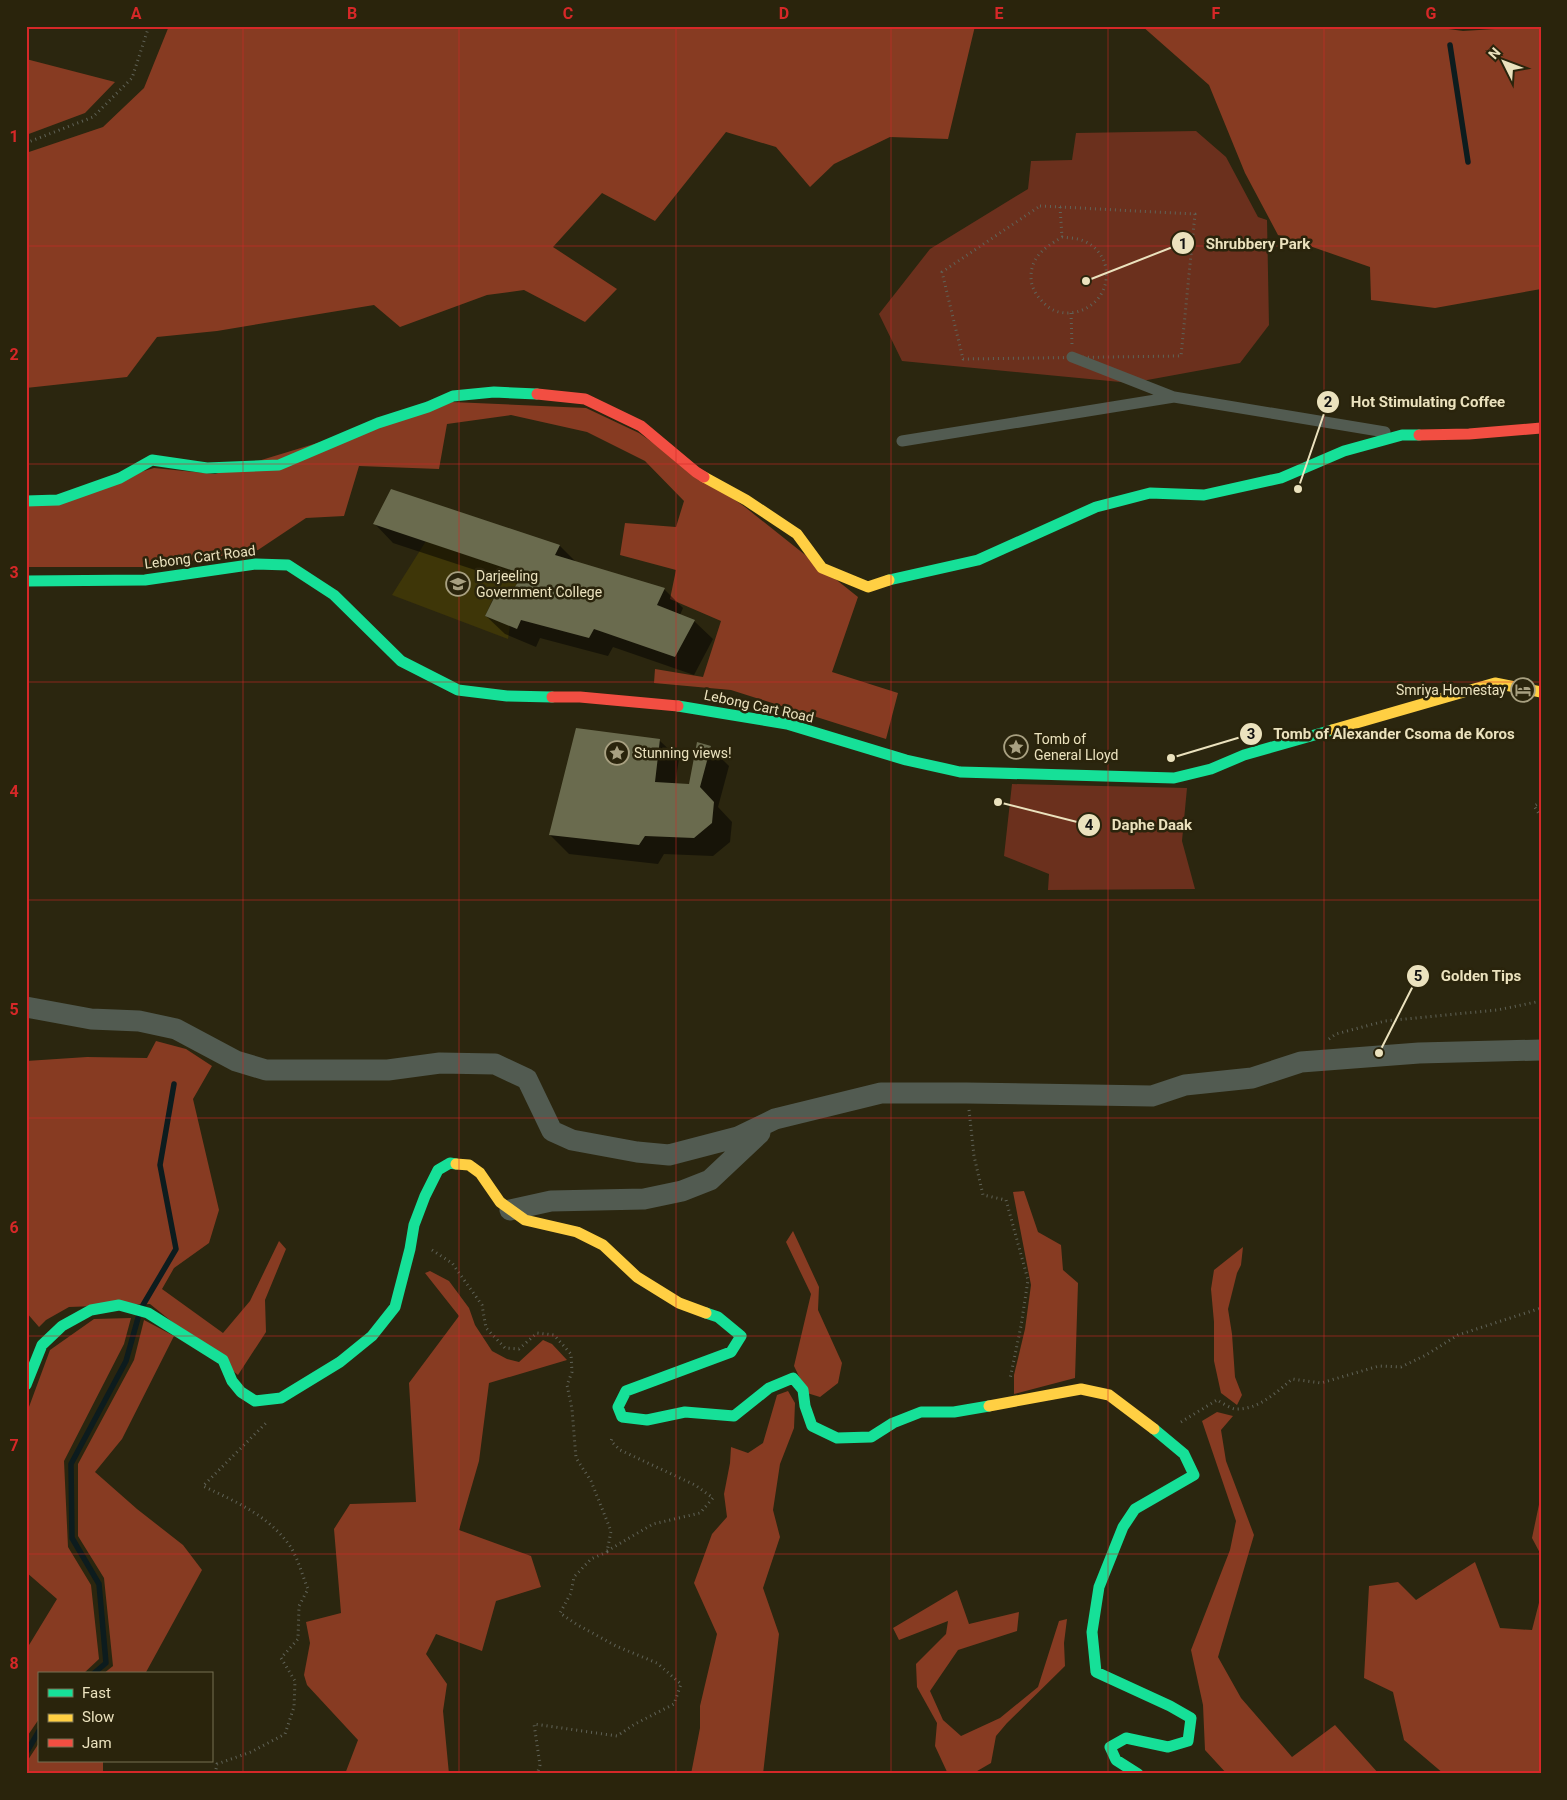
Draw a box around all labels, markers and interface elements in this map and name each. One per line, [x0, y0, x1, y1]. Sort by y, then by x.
text: A [131, 4, 142, 23]
text: B [347, 4, 357, 23]
text: C [563, 4, 573, 23]
text: D [779, 4, 789, 23]
text: E [995, 4, 1004, 23]
text: F [1212, 4, 1221, 23]
text: G [1426, 4, 1437, 23]
north arrow [1480, 38, 1530, 88]
text: N [1485, 44, 1504, 62]
text: 1 [9, 127, 19, 146]
callout: Shrubbery Park [1171, 228, 1320, 258]
text: 1 [1179, 235, 1187, 253]
text: Shrubbery Park [1206, 235, 1311, 253]
text: 2 [9, 345, 19, 364]
callout: Hot Stimulating Coffee [1316, 387, 1515, 417]
text: 2 [1324, 393, 1333, 411]
text: Hot Stimulating Coffee [1351, 393, 1505, 411]
street label: Lebong Cart Road [144, 542, 256, 572]
text: 3 [9, 563, 19, 582]
place label: Darjeeling Government College [476, 568, 602, 600]
school or university icon: Darjeeling Government College [445, 571, 471, 597]
hotel icon: Smriya Homestay [1510, 677, 1536, 703]
place label: Smriya Homestay [1396, 682, 1506, 698]
street label: Lebong Cart Road [703, 687, 815, 725]
callout: Tomb of Alexander Csoma de Koros [1238, 719, 1525, 749]
text: 3 [1247, 725, 1255, 743]
text: Tomb of Alexander Csoma de Koros [1273, 725, 1515, 743]
place label: Tomb of General Lloyd [1034, 731, 1118, 763]
place icon: Tomb of General Lloyd [1003, 734, 1029, 760]
place icon: Stunning views! [604, 740, 630, 766]
place label: Stunning views! [634, 745, 732, 761]
text: 4 [9, 782, 19, 801]
callout: Daphe Daak [1077, 810, 1202, 840]
text: 4 [1085, 816, 1094, 834]
text: Daphe Daak [1112, 816, 1193, 834]
callout: Golden Tips [1406, 961, 1531, 991]
text: 5 [1414, 967, 1422, 985]
text: Golden Tips [1441, 967, 1521, 985]
text: 5 [9, 1000, 19, 1019]
text: 6 [9, 1218, 19, 1237]
text: 7 [9, 1436, 19, 1455]
text: 8 [9, 1654, 19, 1673]
legend [38, 1672, 212, 1762]
text: Fast [82, 1684, 111, 1702]
text: Slow [82, 1708, 114, 1726]
text: Jam [82, 1734, 112, 1752]

